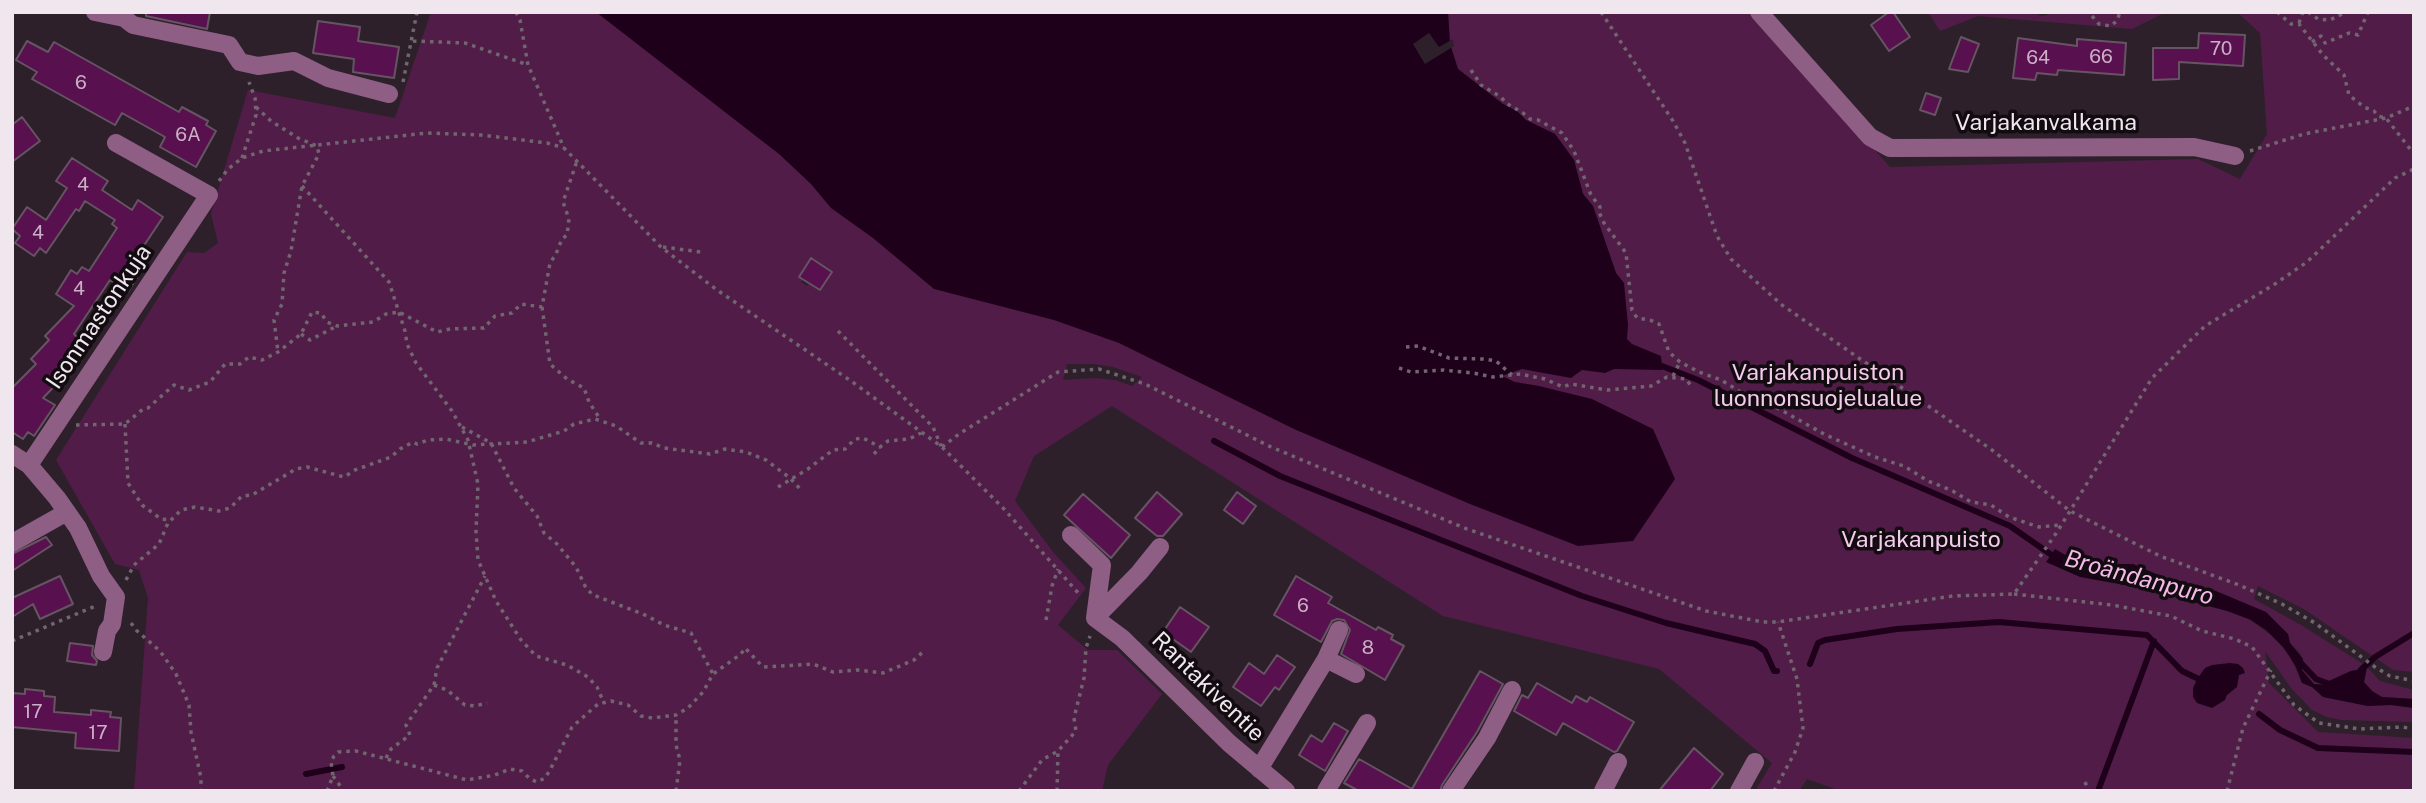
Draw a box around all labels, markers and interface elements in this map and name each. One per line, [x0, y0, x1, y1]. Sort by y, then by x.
house number: 70 [2210, 38, 2232, 60]
house number: 66 [2089, 46, 2113, 68]
house number: 64 [2026, 47, 2050, 69]
house number: 6 [75, 72, 87, 94]
street label: Varjakanvalkama [1955, 109, 2137, 137]
house number: 6A [175, 124, 201, 146]
house number: 4 [77, 174, 89, 196]
house number: 4 [32, 222, 44, 244]
street label: Isonmastonkuja [41, 240, 157, 394]
house number: 4 [73, 278, 85, 300]
park label: Varjakanpuiston luonnonsuojelualue [1714, 359, 1922, 413]
park label: Varjakanpuisto [1841, 526, 2001, 554]
water label: Broändanpuro [2061, 544, 2217, 612]
house number: 6 [1297, 595, 1309, 617]
street label: Rantakiventie [1146, 626, 1270, 748]
house number: 8 [1362, 637, 1374, 659]
house number: 17 [23, 701, 43, 723]
house number: 17 [88, 722, 108, 744]

